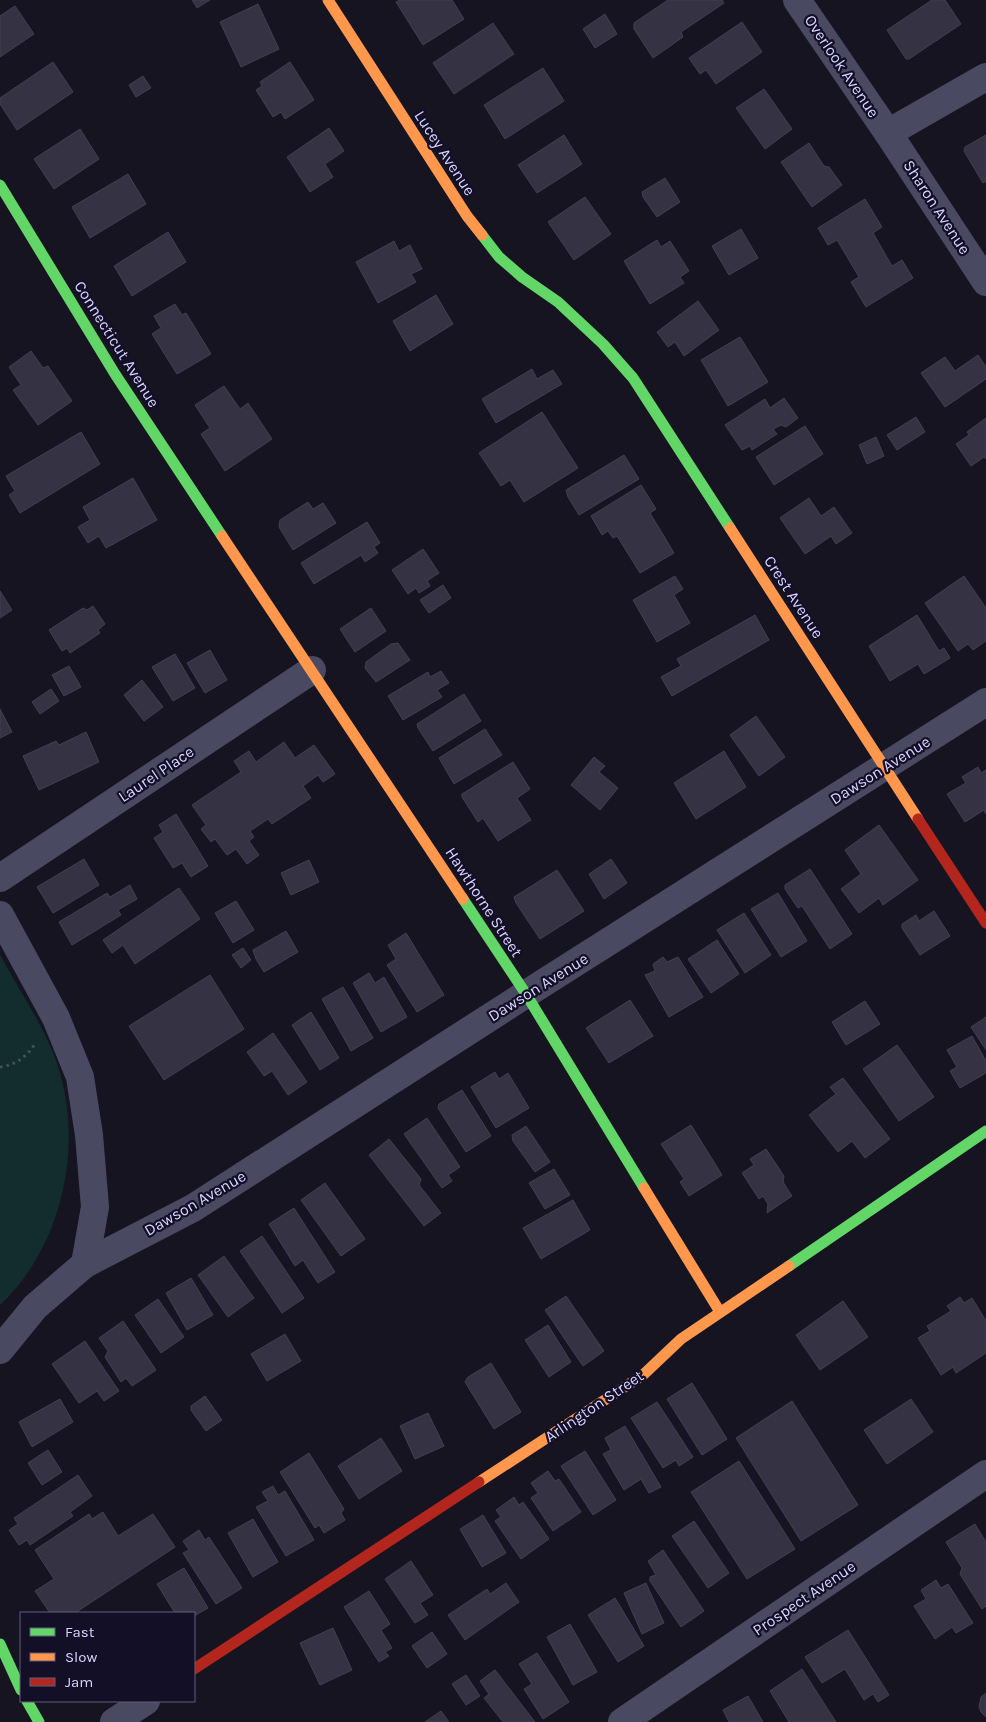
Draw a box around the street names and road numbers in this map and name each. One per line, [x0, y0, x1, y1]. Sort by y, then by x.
street label: Overlook Avenue [801, 11, 883, 121]
street label: Lucey Avenue [410, 107, 480, 199]
street label: Sharon Avenue [899, 156, 975, 258]
street label: Connecticut Avenue [70, 277, 164, 411]
street label: Crest Avenue [760, 552, 828, 642]
street label: Dawson Avenue [827, 732, 933, 808]
street label: Laurel Place [115, 742, 197, 806]
street label: Hawthorne Street [441, 844, 527, 960]
street label: Dawson Avenue [485, 949, 591, 1025]
street label: Dawson Avenue [141, 1166, 249, 1240]
street label: Arlington Street [541, 1366, 647, 1446]
street label: Prospect Avenue [749, 1557, 859, 1639]

